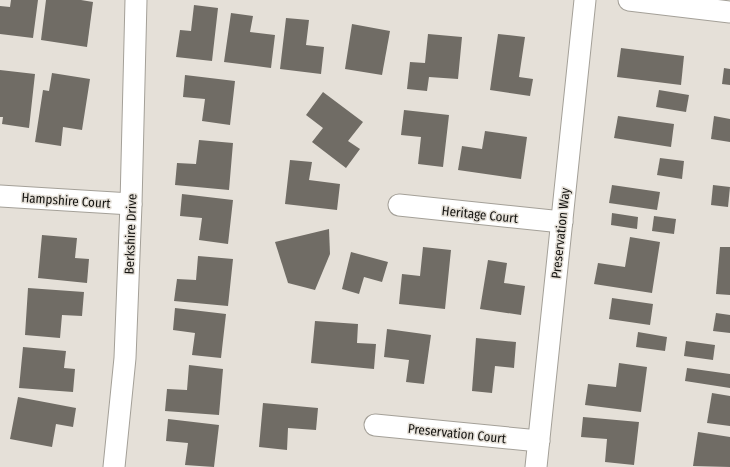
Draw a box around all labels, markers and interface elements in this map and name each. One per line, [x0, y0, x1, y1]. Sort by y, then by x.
street label: Preservation Way [548, 187, 573, 279]
street label: Hampshire Court [21, 190, 112, 211]
street label: Berkshire Drive [122, 193, 139, 275]
street label: Heritage Court [441, 203, 520, 226]
street label: Preservation Court [407, 421, 508, 446]

